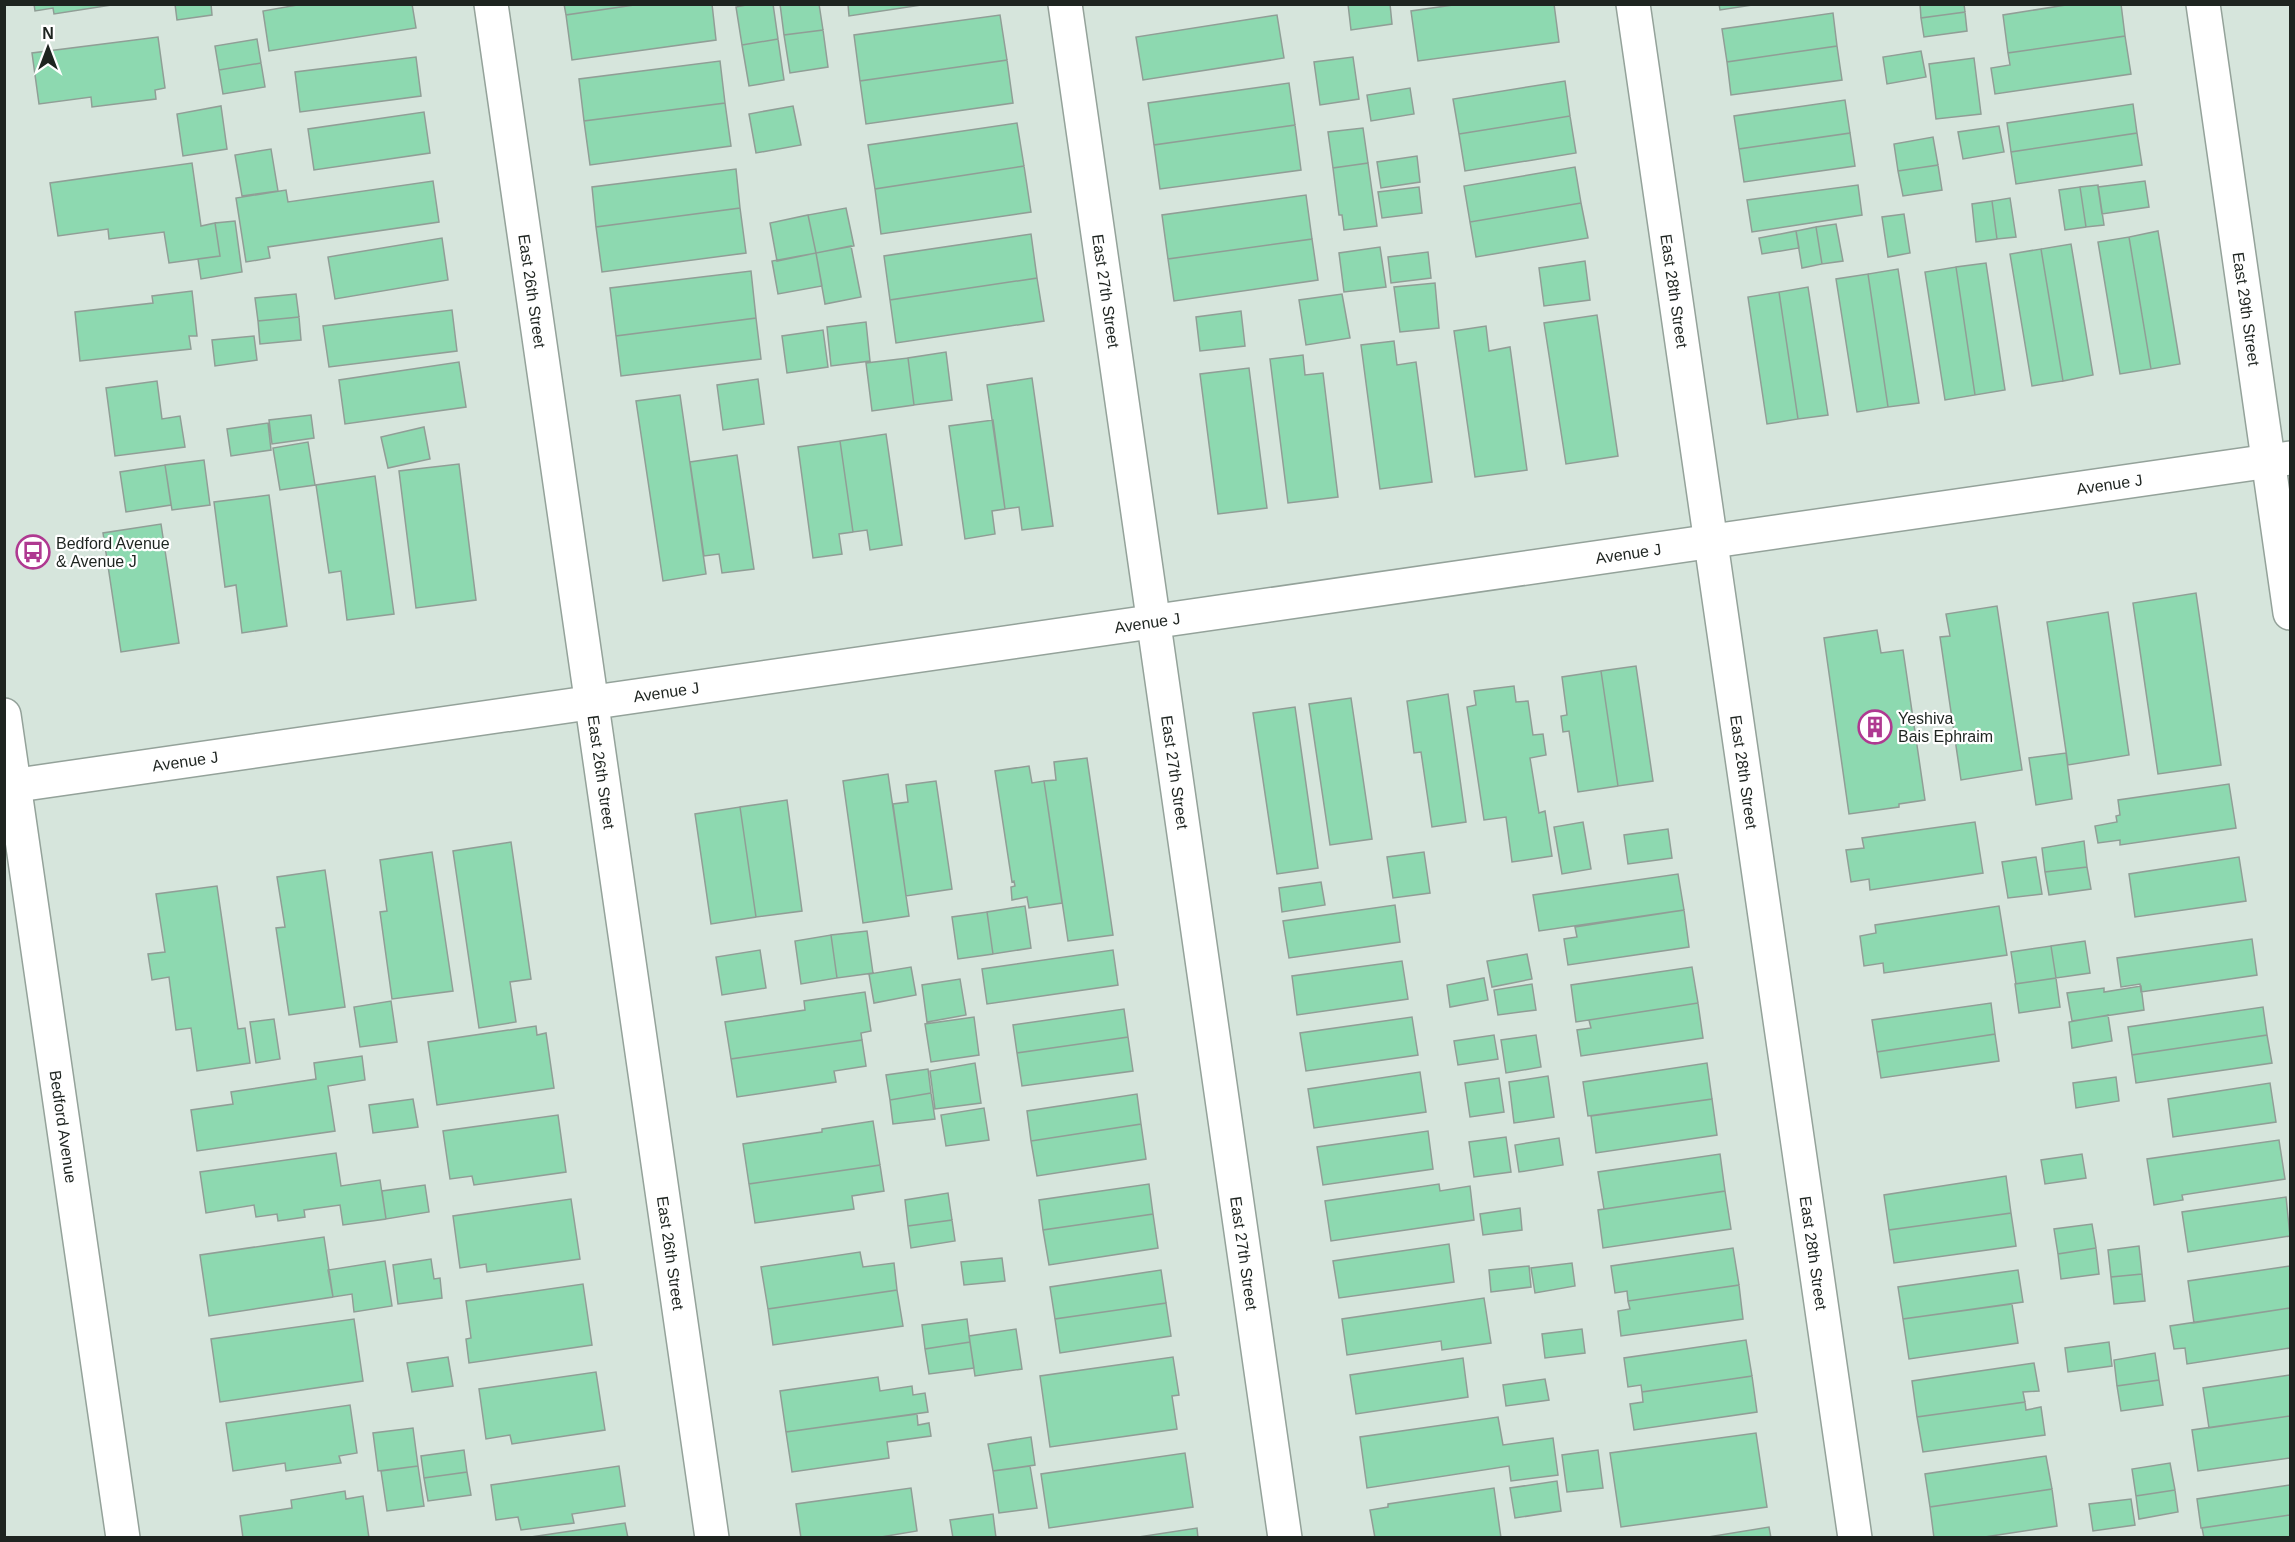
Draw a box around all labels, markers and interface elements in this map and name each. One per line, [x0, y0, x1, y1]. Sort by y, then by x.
north arrow [18, 18, 78, 78]
text: N [42, 25, 54, 42]
street label: East 26th Street [516, 233, 549, 350]
street label: East 27th Street [1090, 233, 1123, 350]
street label: East 28th Street [1658, 233, 1691, 350]
street label: East 29th Street [2230, 251, 2263, 367]
street label: Avenue J [2075, 471, 2143, 497]
bus stop icon: Bedford Avenue & Avenue J [15, 534, 51, 570]
place label: Bedford Avenue & Avenue J [56, 535, 170, 570]
street label: Avenue J [1594, 540, 1662, 566]
street label: Avenue J [1113, 609, 1181, 636]
street label: Avenue J [632, 679, 700, 705]
building icon: Yeshiva Bais Ephraim [1857, 709, 1893, 745]
place label: Yeshiva Bais Ephraim [1898, 710, 1993, 745]
street label: East 26th Street [585, 714, 618, 831]
street label: East 27th Street [1159, 714, 1192, 831]
street label: East 28th Street [1728, 714, 1761, 831]
street label: Avenue J [151, 748, 219, 774]
street label: Bedford Avenue [47, 1069, 80, 1184]
street label: East 26th Street [654, 1195, 688, 1312]
street label: East 27th Street [1228, 1195, 1261, 1312]
street label: East 28th Street [1797, 1195, 1830, 1312]

